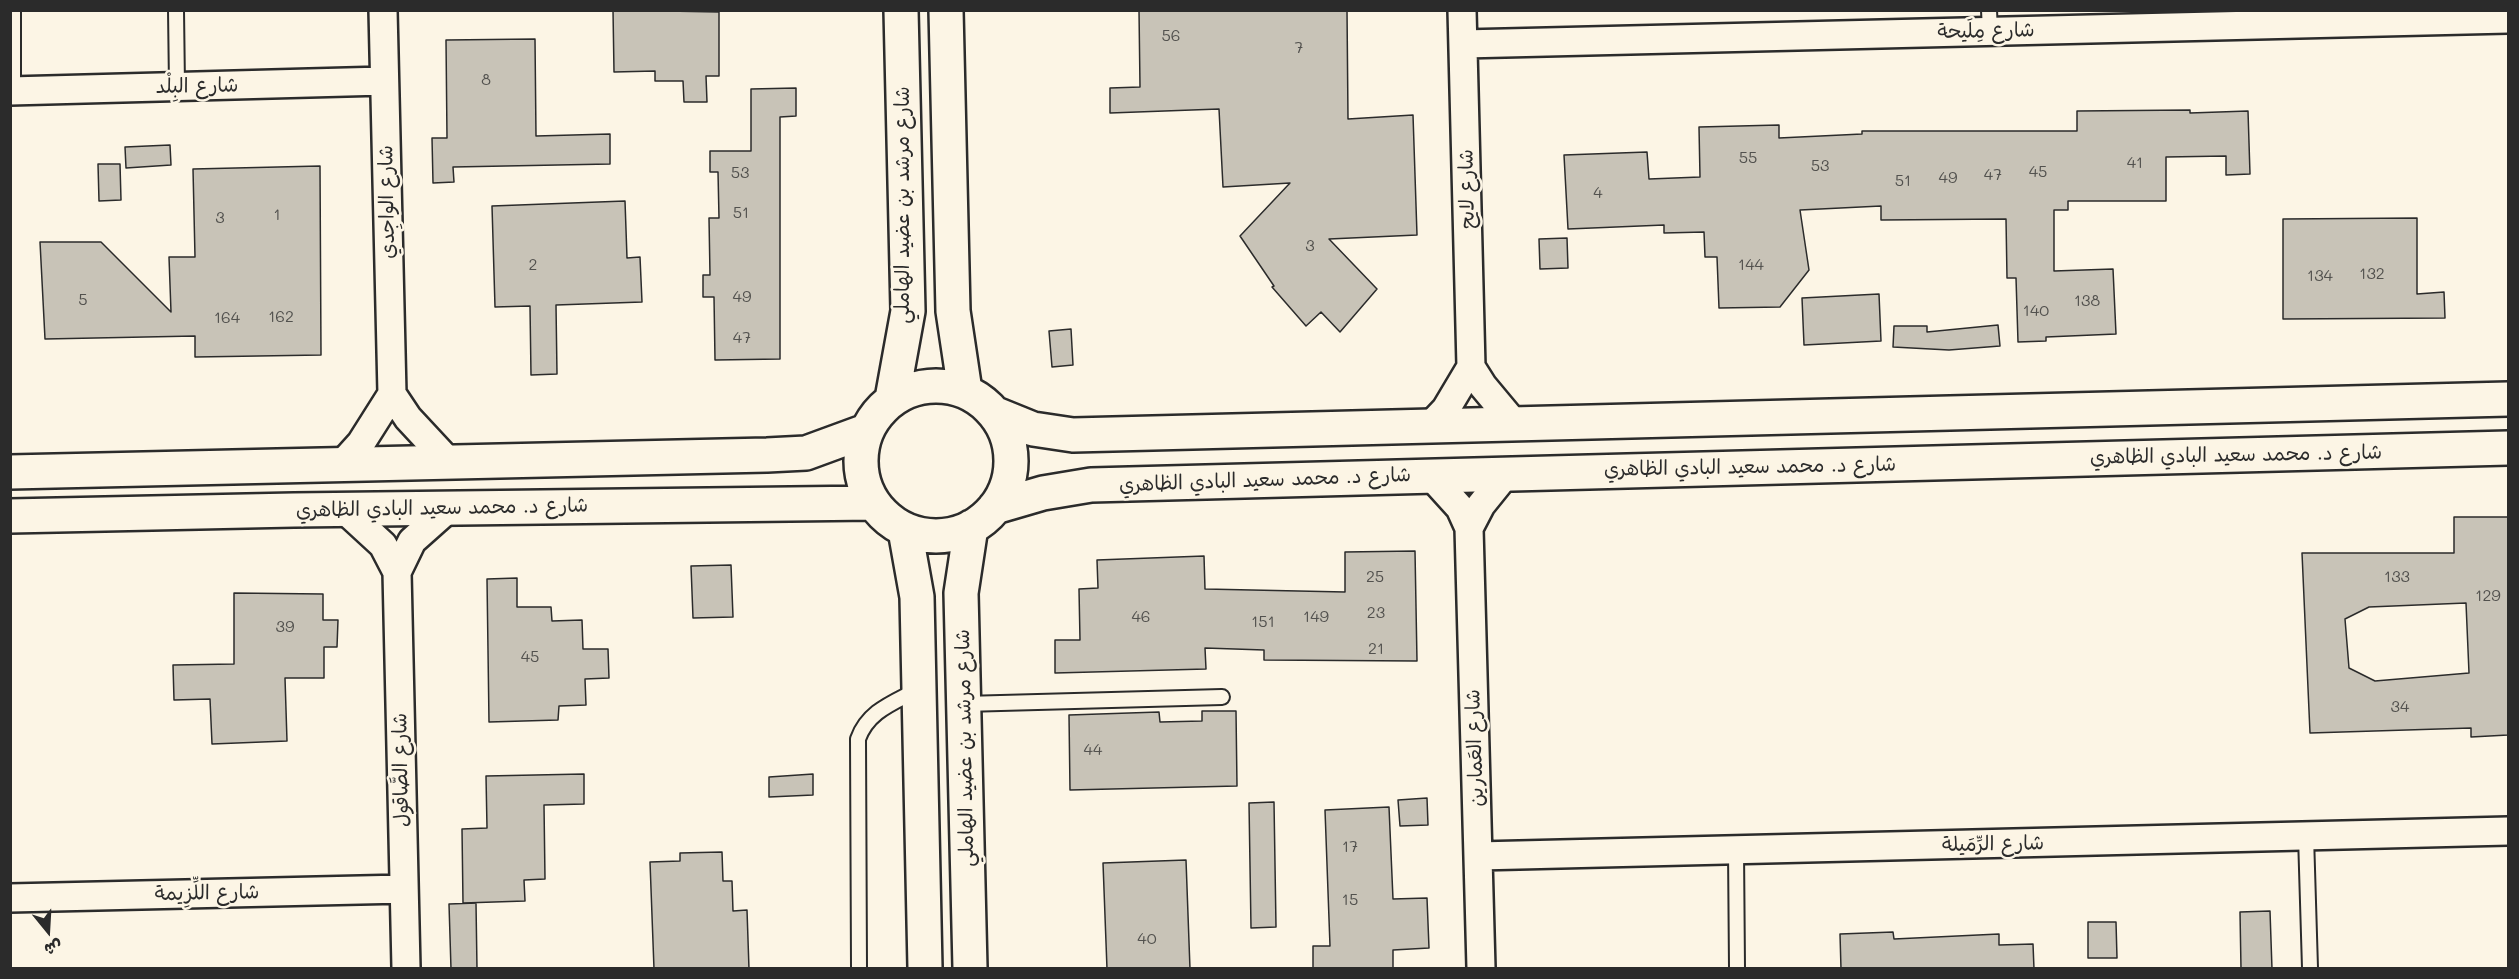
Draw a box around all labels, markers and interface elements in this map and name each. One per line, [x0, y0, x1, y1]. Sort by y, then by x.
street label: شارع مِلَيحة [1937, 18, 2035, 44]
house number: 56 [1162, 26, 1180, 46]
house number: 7 [1295, 38, 1303, 58]
house number: 8 [481, 70, 491, 90]
street label: شارع البِلْد [155, 73, 239, 99]
street label: شارع مرشد بن عضيد الهاملي [891, 86, 915, 324]
street label: شارع الواجِدي [374, 145, 400, 259]
house number: 55 [1739, 148, 1757, 168]
street label: شارع لايح [1454, 149, 1480, 229]
house number: 41 [2127, 153, 2143, 173]
house number: 53 [1811, 156, 1829, 176]
house number: 45 [2029, 162, 2047, 182]
house number: 53 [731, 163, 749, 183]
house number: 47 [1984, 165, 2002, 185]
house number: 49 [1939, 168, 1957, 188]
house number: 51 [1895, 171, 1911, 191]
house number: 4 [1593, 183, 1603, 203]
house number: 51 [733, 203, 749, 223]
house number: 1 [273, 205, 281, 225]
house number: 3 [215, 208, 225, 228]
house number: 3 [1305, 236, 1315, 256]
house number: 2 [529, 255, 537, 275]
house number: 144 [1738, 255, 1764, 275]
house number: 132 [2359, 264, 2385, 284]
house number: 134 [2307, 266, 2333, 286]
house number: 49 [733, 287, 751, 307]
house number: 5 [78, 290, 88, 310]
house number: 138 [2074, 291, 2100, 311]
house number: 140 [2023, 301, 2049, 321]
house number: 162 [268, 307, 294, 327]
house number: 164 [214, 308, 240, 328]
house number: 47 [733, 328, 751, 348]
street label: شارع د. محمد سعيد البادي الظاهري [2090, 440, 2382, 470]
street label: شارع د. محمد سعيد البادي الظاهري [1604, 452, 1896, 482]
street label: شارع د. محمد سعيد البادي الظاهري [1119, 463, 1411, 497]
street label: شارع د. محمد سعيد البادي الظاهري [296, 493, 588, 523]
house number: 25 [1366, 567, 1384, 587]
house number: 133 [2384, 567, 2410, 587]
house number: 129 [2475, 586, 2501, 606]
house number: 23 [1367, 603, 1385, 623]
house number: 46 [1131, 607, 1151, 627]
house number: 149 [1303, 607, 1329, 627]
house number: 151 [1251, 612, 1275, 632]
house number: 39 [276, 617, 294, 637]
street label: شارع مرشد بن عضيد الهاملي [951, 629, 979, 867]
house number: 21 [1368, 639, 1384, 659]
house number: 45 [521, 647, 539, 667]
street label: شارع العَمارين [1461, 689, 1489, 807]
house number: 34 [2391, 697, 2409, 717]
street label: شارع الصَّاقول [388, 713, 414, 827]
house number: 44 [1084, 740, 1102, 760]
street label: شارع الرِّمَيلة [1942, 831, 2044, 857]
house number: 17 [1342, 837, 1358, 857]
street label: شارع اللِّزِيمة [154, 880, 260, 906]
house number: 15 [1342, 890, 1358, 910]
north arrow [18, 901, 78, 961]
house number: 40 [1137, 929, 1157, 949]
text: ش [42, 936, 65, 961]

